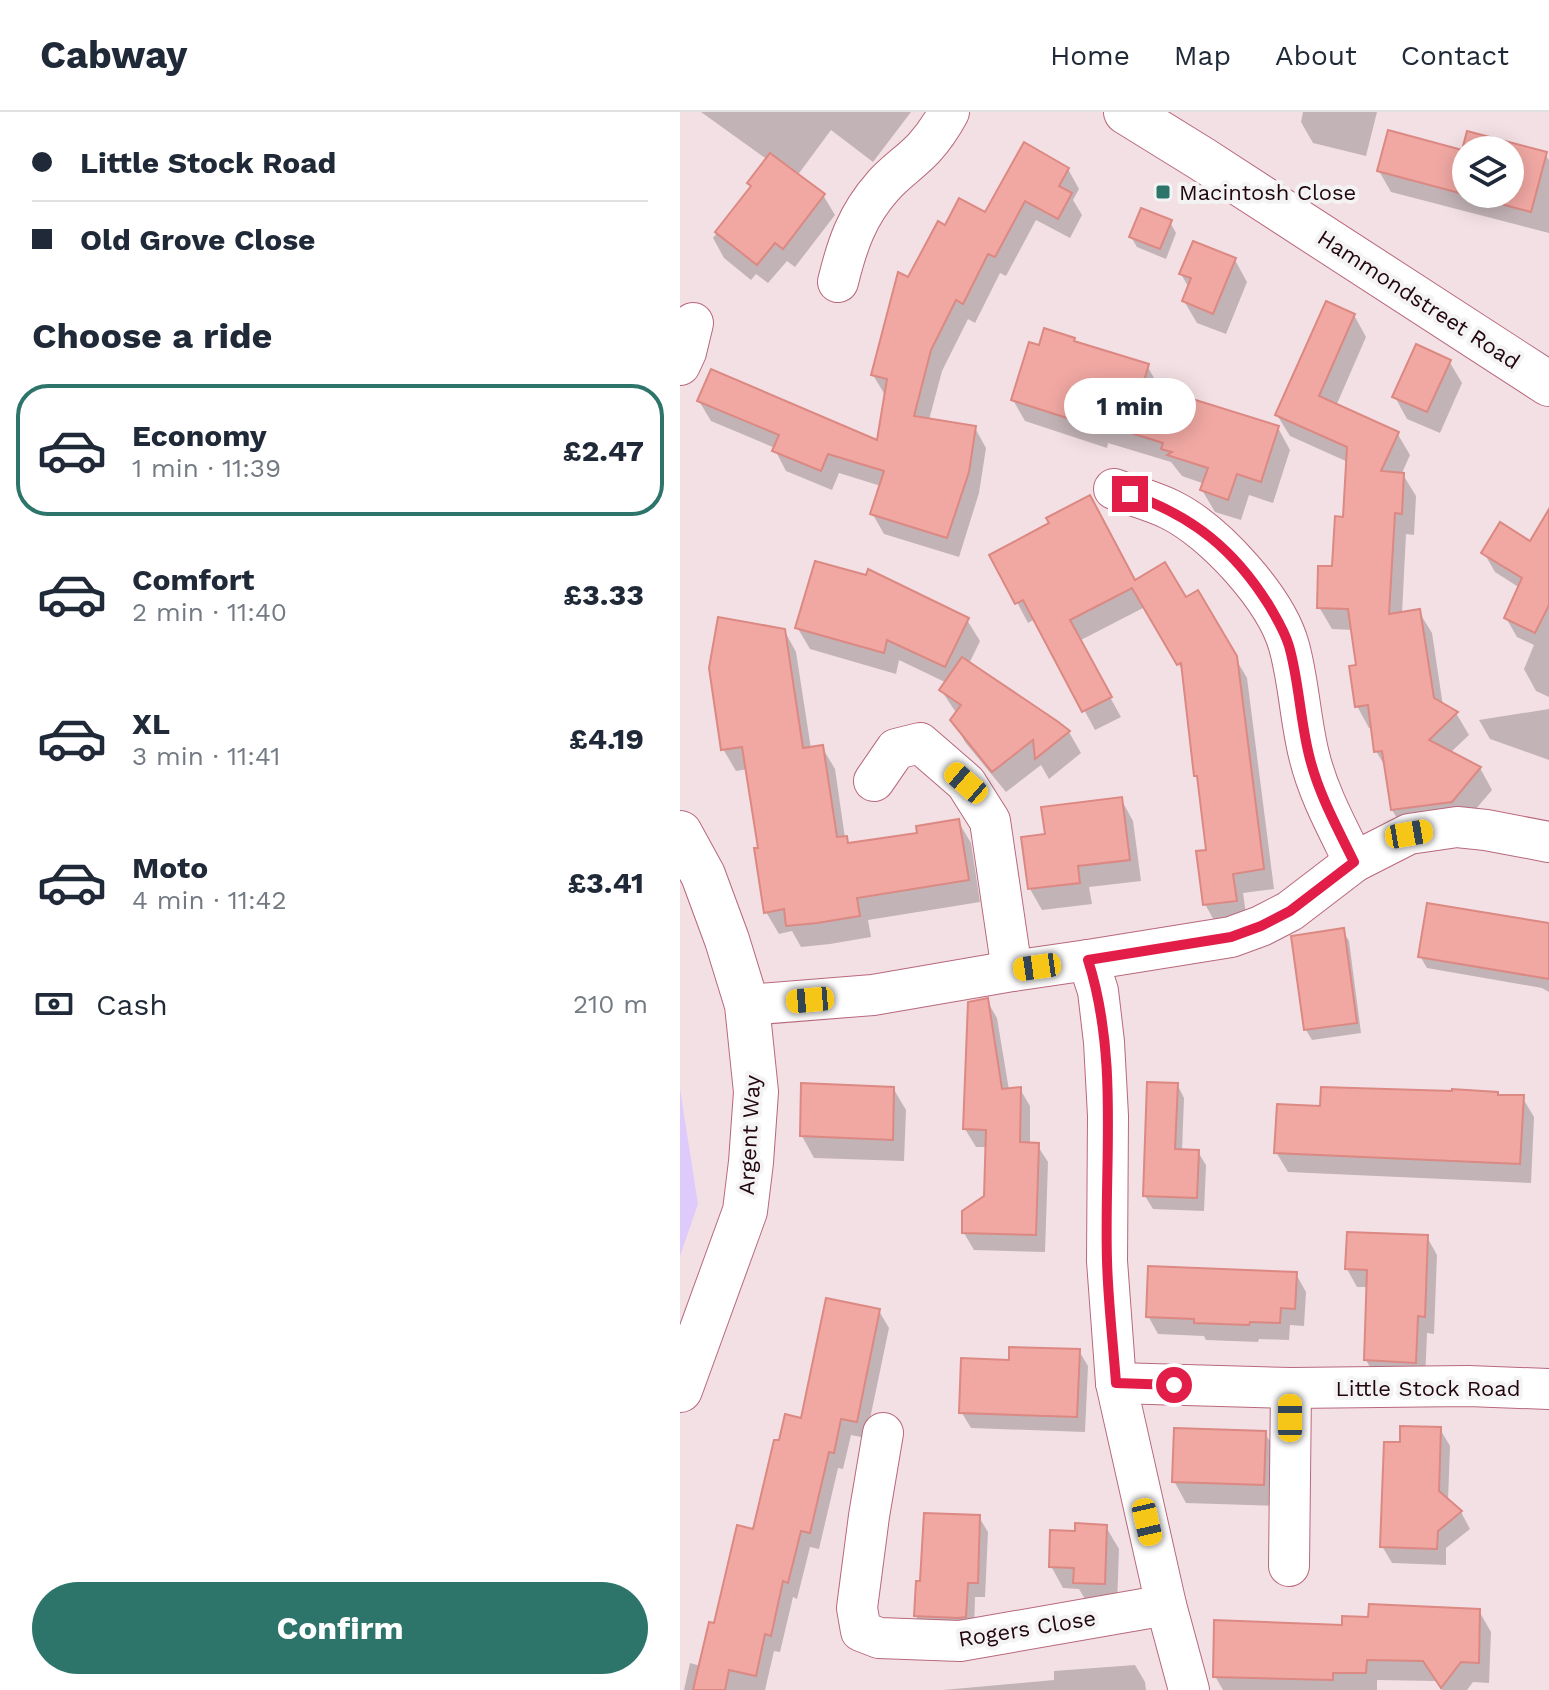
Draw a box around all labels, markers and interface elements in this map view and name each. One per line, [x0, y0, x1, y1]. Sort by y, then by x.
text: Cabway [40, 33, 187, 77]
text: Home [1050, 39, 1130, 72]
text: Map [1174, 39, 1231, 72]
text: About [1275, 39, 1357, 72]
text: Contact [1401, 39, 1509, 72]
map controls [1452, 136, 1524, 208]
button: layers [1452, 136, 1524, 208]
text: Little Stock Road [80, 145, 336, 180]
place label: Macintosh Close [1179, 180, 1356, 205]
marker: Macintosh Close [1154, 183, 1172, 201]
text: Old Grove Close [80, 222, 315, 257]
street label: Hammondstreet Road [1313, 225, 1524, 374]
text: Choose a ride [32, 315, 272, 357]
callout: 1 min [1064, 378, 1196, 434]
text: 1 min [1097, 391, 1163, 421]
icon: car [36, 414, 108, 486]
text: Economy [132, 418, 267, 453]
text: £2.47 [563, 433, 644, 468]
text: 1 min · 11:39 [132, 453, 281, 483]
route end [1112, 476, 1148, 512]
icon: car [36, 558, 108, 630]
text: Comfort [132, 562, 254, 597]
text: £3.33 [563, 577, 644, 612]
text: 2 min · 11:40 [132, 597, 287, 627]
icon: car [36, 702, 108, 774]
text: XL [132, 706, 170, 741]
text: £4.19 [569, 721, 644, 756]
text: 3 min · 11:41 [132, 741, 281, 771]
car [940, 758, 992, 808]
car [1383, 818, 1435, 850]
icon: car [36, 846, 108, 918]
text: Moto [132, 850, 208, 885]
text: £3.41 [567, 865, 644, 900]
text: 4 min · 11:42 [132, 885, 287, 915]
car [1012, 952, 1062, 982]
icon: cash [32, 982, 76, 1026]
car [785, 986, 835, 1014]
text: Cash [96, 987, 168, 1022]
text: 210 m [573, 989, 648, 1019]
street label: Argent Way [734, 1074, 765, 1196]
route start [1156, 1367, 1192, 1403]
street label: Little Stock Road [1336, 1376, 1521, 1401]
car [1278, 1394, 1302, 1442]
car [1130, 1496, 1164, 1548]
button: Confirm [32, 1582, 648, 1674]
street label: Rogers Close [957, 1605, 1098, 1652]

